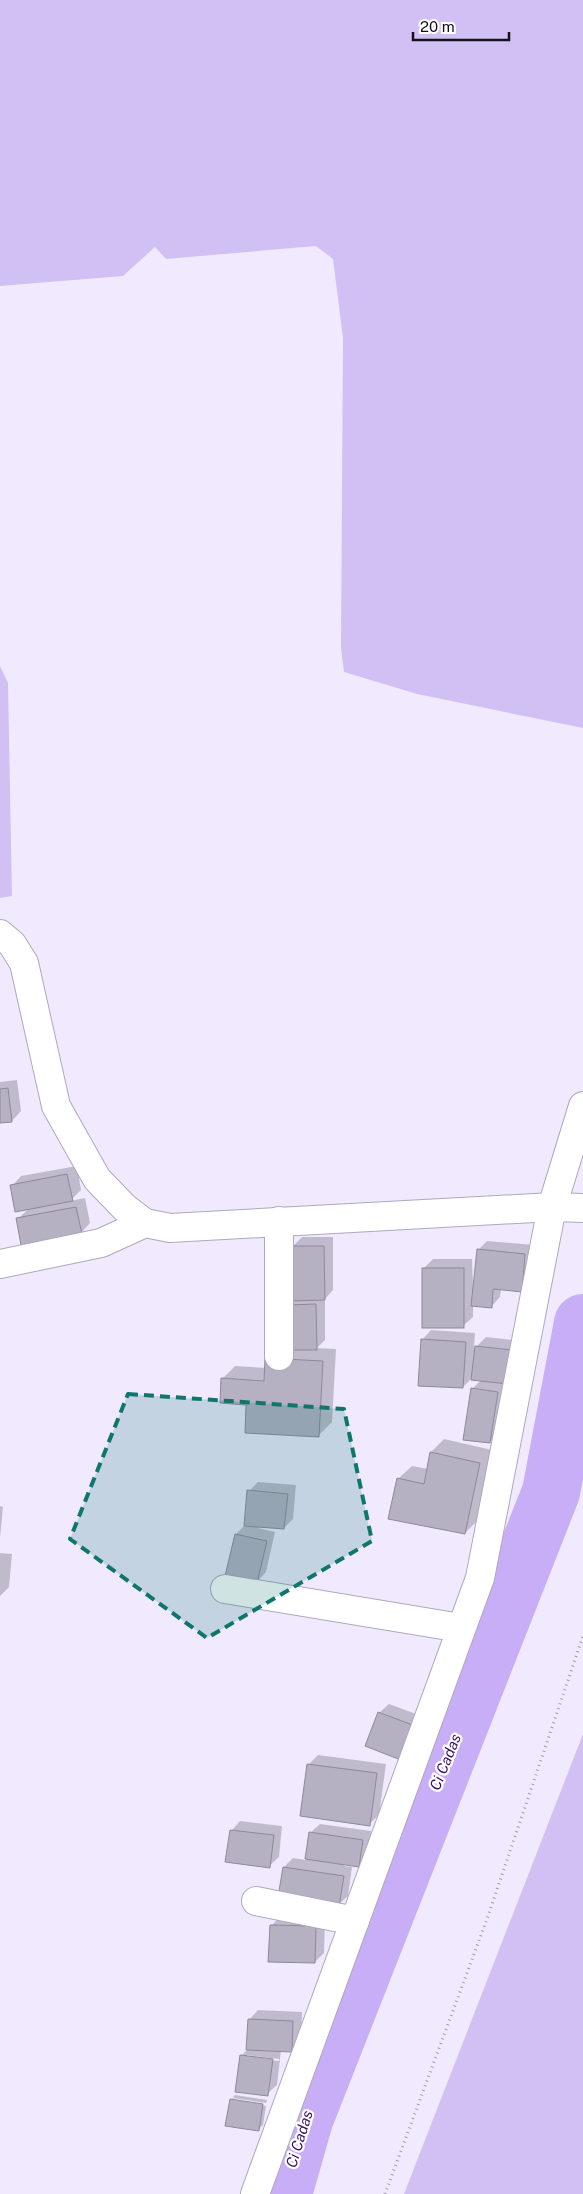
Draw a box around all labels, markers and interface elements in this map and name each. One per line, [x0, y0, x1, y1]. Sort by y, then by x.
scale bar [413, 10, 509, 42]
text: 20 m [420, 18, 455, 35]
water label: Ci Cadas [426, 1731, 464, 1793]
water label: Ci Cadas [282, 2108, 316, 2170]

